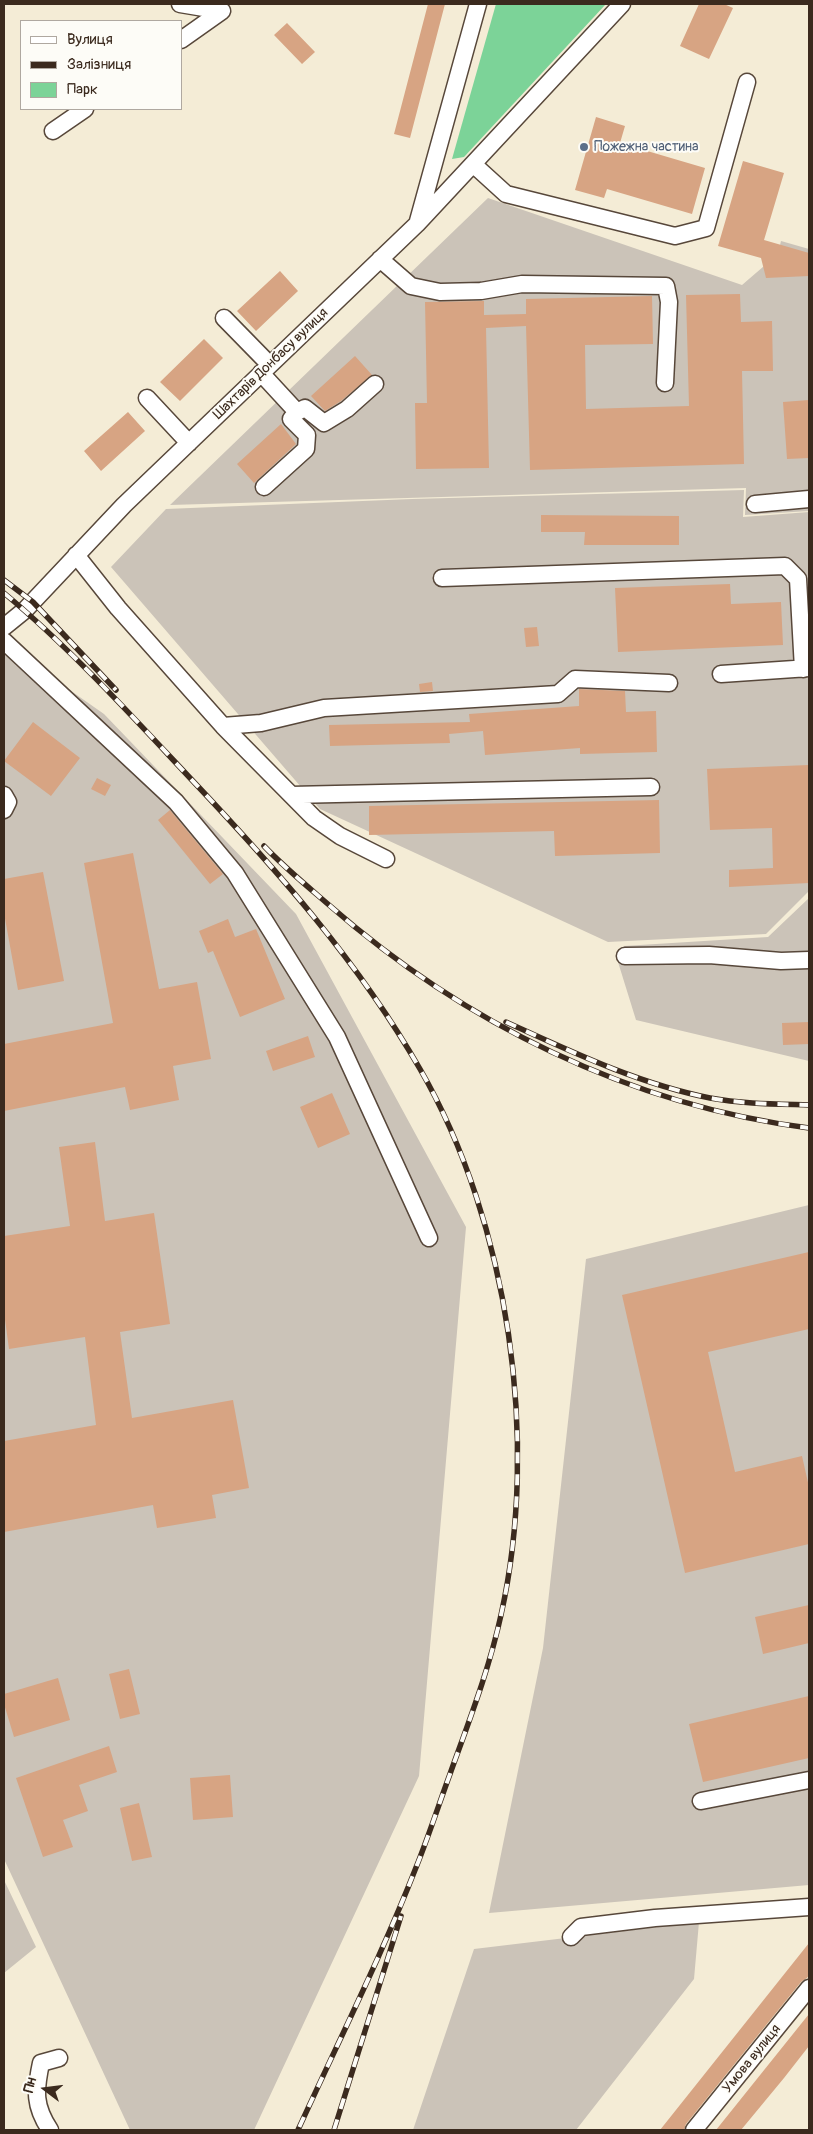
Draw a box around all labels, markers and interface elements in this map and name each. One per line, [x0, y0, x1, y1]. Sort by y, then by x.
legend [20, 20, 182, 110]
text: Вулиця [67, 30, 113, 49]
text: Залізниця [67, 55, 131, 74]
text: Парк [67, 80, 98, 99]
place label: Пожежна частина [594, 139, 698, 155]
marker: Пожежна частина [578, 141, 590, 153]
street label: Шахтарів Донбасу вулиця [210, 305, 332, 423]
street label: Умова вулиця [719, 2021, 785, 2097]
north arrow [20, 2064, 70, 2114]
text: Пн [20, 2075, 40, 2095]

